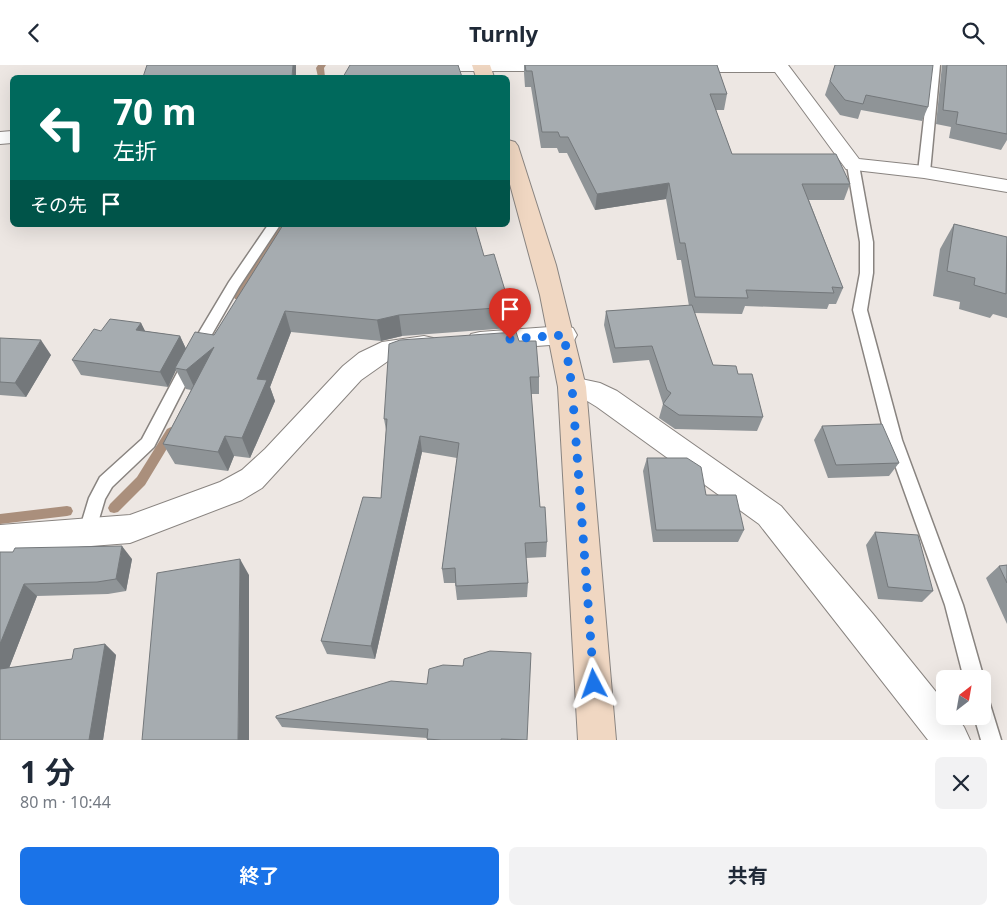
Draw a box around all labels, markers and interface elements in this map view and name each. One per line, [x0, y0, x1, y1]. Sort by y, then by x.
text: Turnly [469, 18, 538, 48]
icon: back [20, 19, 48, 47]
icon: search [959, 19, 987, 47]
text: 70 m [113, 88, 196, 135]
icon: left [30, 95, 95, 160]
text: 左折 [113, 135, 157, 165]
icon: arrive [97, 190, 125, 218]
text: その先 [30, 192, 87, 218]
pin [489, 288, 531, 339]
icon: arrive [496, 295, 524, 323]
position arrow [567, 657, 619, 709]
north arrow [936, 670, 991, 725]
map controls [936, 670, 991, 725]
text: 1 分 [20, 751, 75, 792]
button: close [935, 757, 987, 809]
text: 80 m · 10:44 [20, 791, 111, 813]
button: 終了 [20, 847, 499, 905]
button: 共有 [509, 847, 987, 905]

